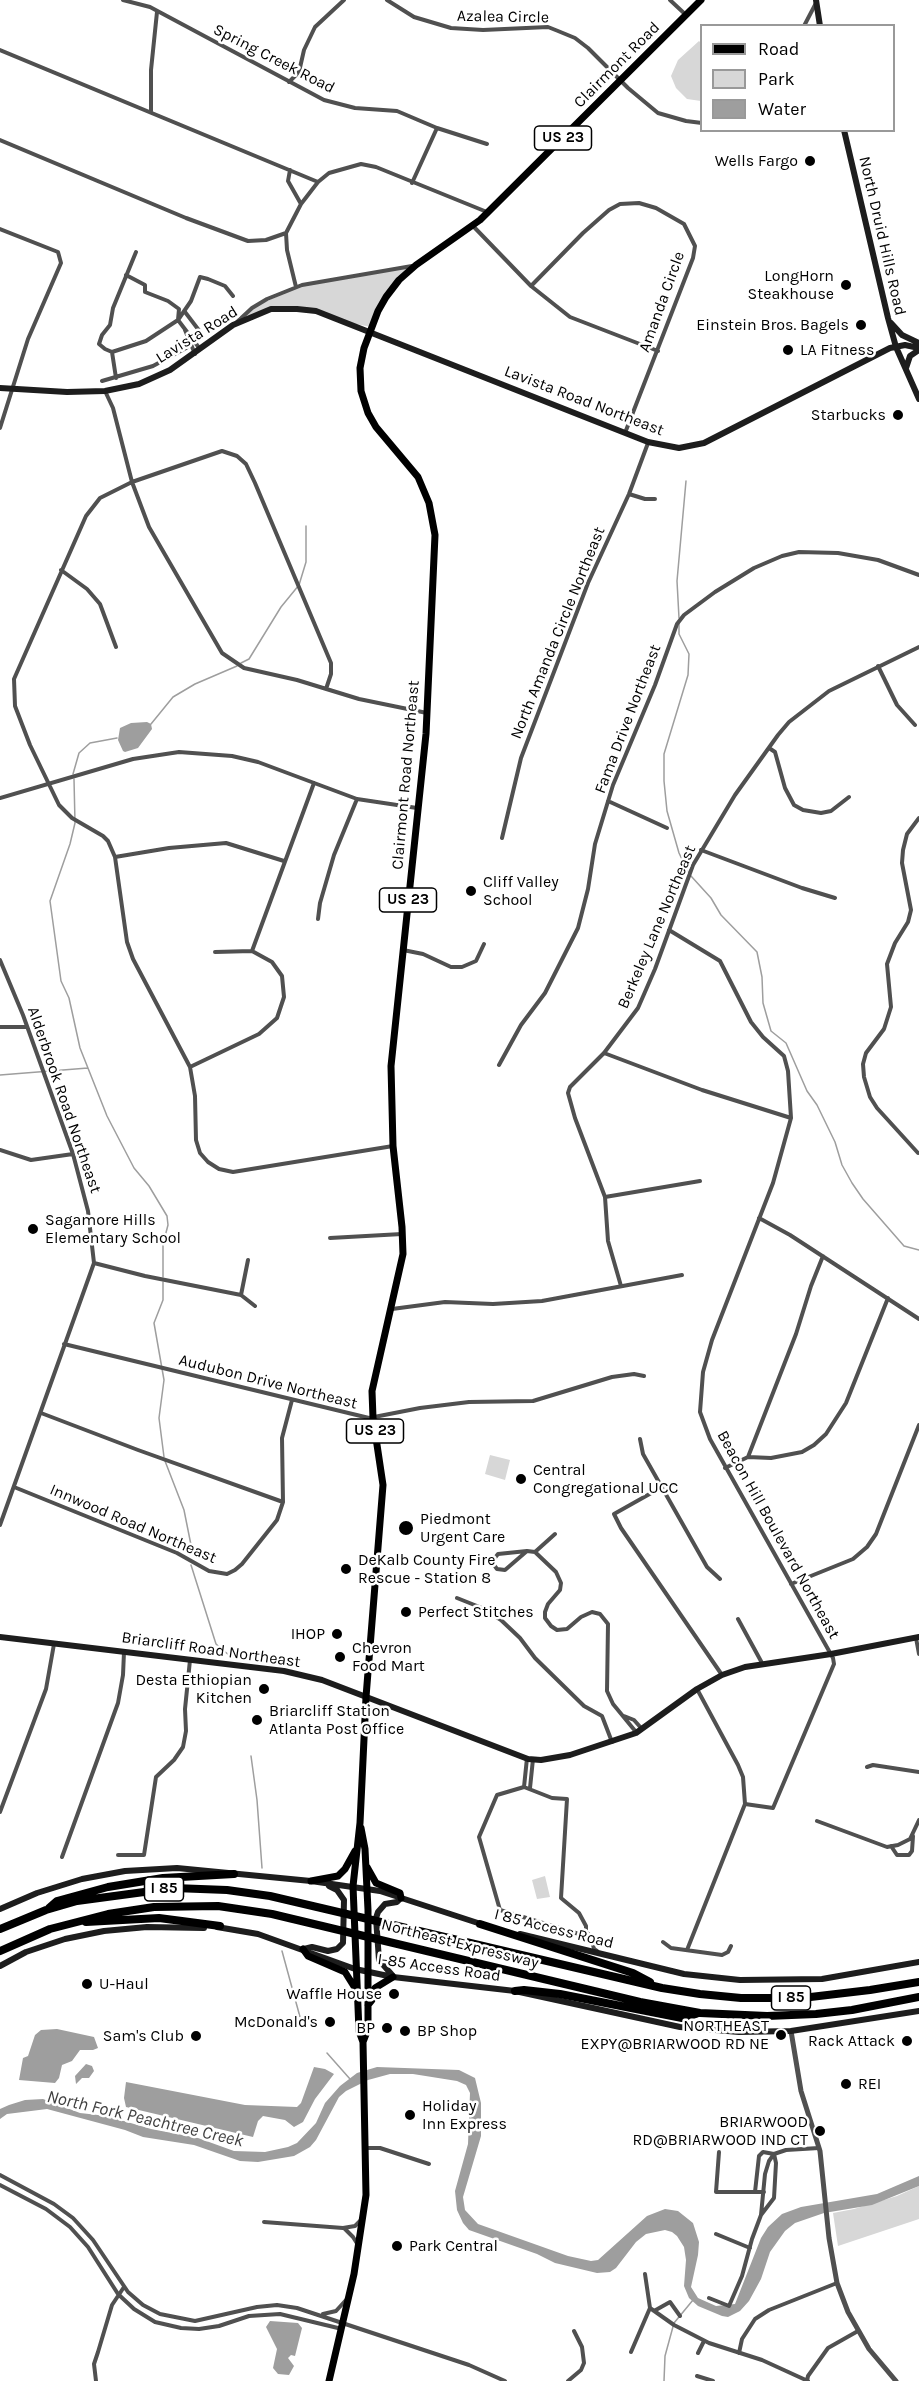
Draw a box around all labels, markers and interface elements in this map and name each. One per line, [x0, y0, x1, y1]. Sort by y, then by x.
street label: Azalea Circle [457, 7, 549, 27]
street label: Clairmont Road [570, 18, 664, 112]
street label: Spring Creek Road [210, 20, 338, 98]
legend [700, 24, 895, 132]
text: Road [758, 38, 799, 60]
text: Park [758, 68, 795, 90]
text: Water [758, 98, 806, 120]
road number: US 23 [534, 126, 592, 150]
place label: Wells Fargo [715, 151, 798, 171]
marker: Wells Fargo [803, 154, 817, 168]
street label: North Druid Hills Road [854, 155, 910, 317]
street label: Amanda Circle [635, 249, 689, 355]
place label: LongHorn Steakhouse [748, 266, 834, 304]
marker: LongHorn Steakhouse [839, 278, 853, 292]
street label: Lavista Road [152, 302, 242, 368]
place label: Einstein Bros. Bagels [696, 315, 849, 335]
marker: Einstein Bros. Bagels [854, 318, 868, 332]
place label: LA Fitness [800, 340, 874, 360]
marker: LA Fitness [781, 343, 795, 357]
street label: Lavista Road Northeast [502, 362, 666, 440]
place label: Starbucks [811, 405, 886, 425]
marker: Starbucks [891, 408, 905, 422]
street label: North Amanda Circle Northeast [507, 524, 609, 742]
street label: Fama Drive Northeast [591, 642, 665, 796]
street label: Clairmont Road Northeast [388, 679, 424, 871]
street label: Berkeley Lane Northeast [614, 842, 700, 1012]
place label: Cliff Valley School [483, 872, 559, 910]
marker: Cliff Valley School [464, 884, 478, 898]
road number: US 23 [380, 888, 436, 912]
street label: Alderbrook Road Northeast [23, 1004, 105, 1196]
place label: Sagamore Hills Elementary School [45, 1210, 181, 1248]
marker: Sagamore Hills Elementary School [26, 1222, 40, 1236]
street label: Audubon Drive Northeast [177, 1350, 359, 1414]
road number: US 23 [346, 1419, 404, 1443]
street label: Beacon Hill Boulevard Northeast [713, 1427, 843, 1643]
place label: Central Congregational UCC [533, 1460, 678, 1498]
marker: Central Congregational UCC [514, 1472, 528, 1486]
street label: Innwood Road Northeast [47, 1480, 219, 1568]
place label: Piedmont Urgent Care [420, 1509, 505, 1547]
marker: Piedmont Urgent Care [397, 1519, 415, 1537]
place label: DeKalb County Fire Rescue - Station 8 [358, 1550, 495, 1588]
marker: DeKalb County Fire Rescue - Station 8 [339, 1562, 353, 1576]
place label: Perfect Stitches [418, 1602, 534, 1622]
marker: Perfect Stitches [399, 1605, 413, 1619]
place label: IHOP [291, 1624, 325, 1644]
marker: IHOP [330, 1627, 344, 1641]
street label: Briarcliff Road Northeast [120, 1628, 302, 1672]
place label: Chevron Food Mart [352, 1638, 425, 1676]
marker: Chevron Food Mart [333, 1650, 347, 1664]
place label: Desta Ethiopian Kitchen [135, 1670, 252, 1708]
marker: Desta Ethiopian Kitchen [257, 1682, 271, 1696]
place label: Briarcliff Station Atlanta Post Office [269, 1701, 404, 1739]
marker: Briarcliff Station Atlanta Post Office [250, 1713, 264, 1727]
road number: I 85 [144, 1877, 184, 1901]
street label: I 85 Access Road [492, 1905, 616, 1953]
street label: Northeast Expressway [379, 1915, 541, 1973]
street label: I-85 Access Road [376, 1950, 502, 1986]
place label: U-Haul [99, 1974, 149, 1994]
marker: U-Haul [80, 1977, 94, 1991]
place label: Waffle House [286, 1984, 382, 2004]
road number: I 85 [772, 1986, 810, 2010]
marker: Waffle House [387, 1987, 401, 2001]
place label: McDonald's [234, 2012, 318, 2032]
marker: McDonald's [323, 2015, 337, 2029]
place label: NORTHEAST EXPY@BRIARWOOD RD NE [580, 2016, 769, 2054]
place label: BP [356, 2018, 375, 2038]
marker: BP [380, 2021, 394, 2035]
place label: BP Shop [417, 2021, 477, 2041]
marker: BP Shop [398, 2024, 412, 2038]
place label: Sam's Club [103, 2026, 184, 2046]
marker: NORTHEAST EXPY@BRIARWOOD RD NE [774, 2028, 788, 2042]
marker: Sam's Club [189, 2029, 203, 2043]
place label: Rack Attack [808, 2031, 895, 2051]
marker: Rack Attack [900, 2034, 914, 2048]
place label: REI [858, 2074, 881, 2094]
marker: REI [839, 2077, 853, 2091]
water label: North Fork Peachtree Creek [45, 2086, 245, 2152]
place label: Holiday Inn Express [422, 2096, 507, 2134]
marker: Holiday Inn Express [403, 2108, 417, 2122]
place label: BRIARWOOD RD@BRIARWOOD IND CT [632, 2112, 808, 2150]
marker: BRIARWOOD RD@BRIARWOOD IND CT [813, 2124, 827, 2138]
place label: Park Central [409, 2236, 498, 2256]
marker: Park Central [390, 2239, 404, 2253]

